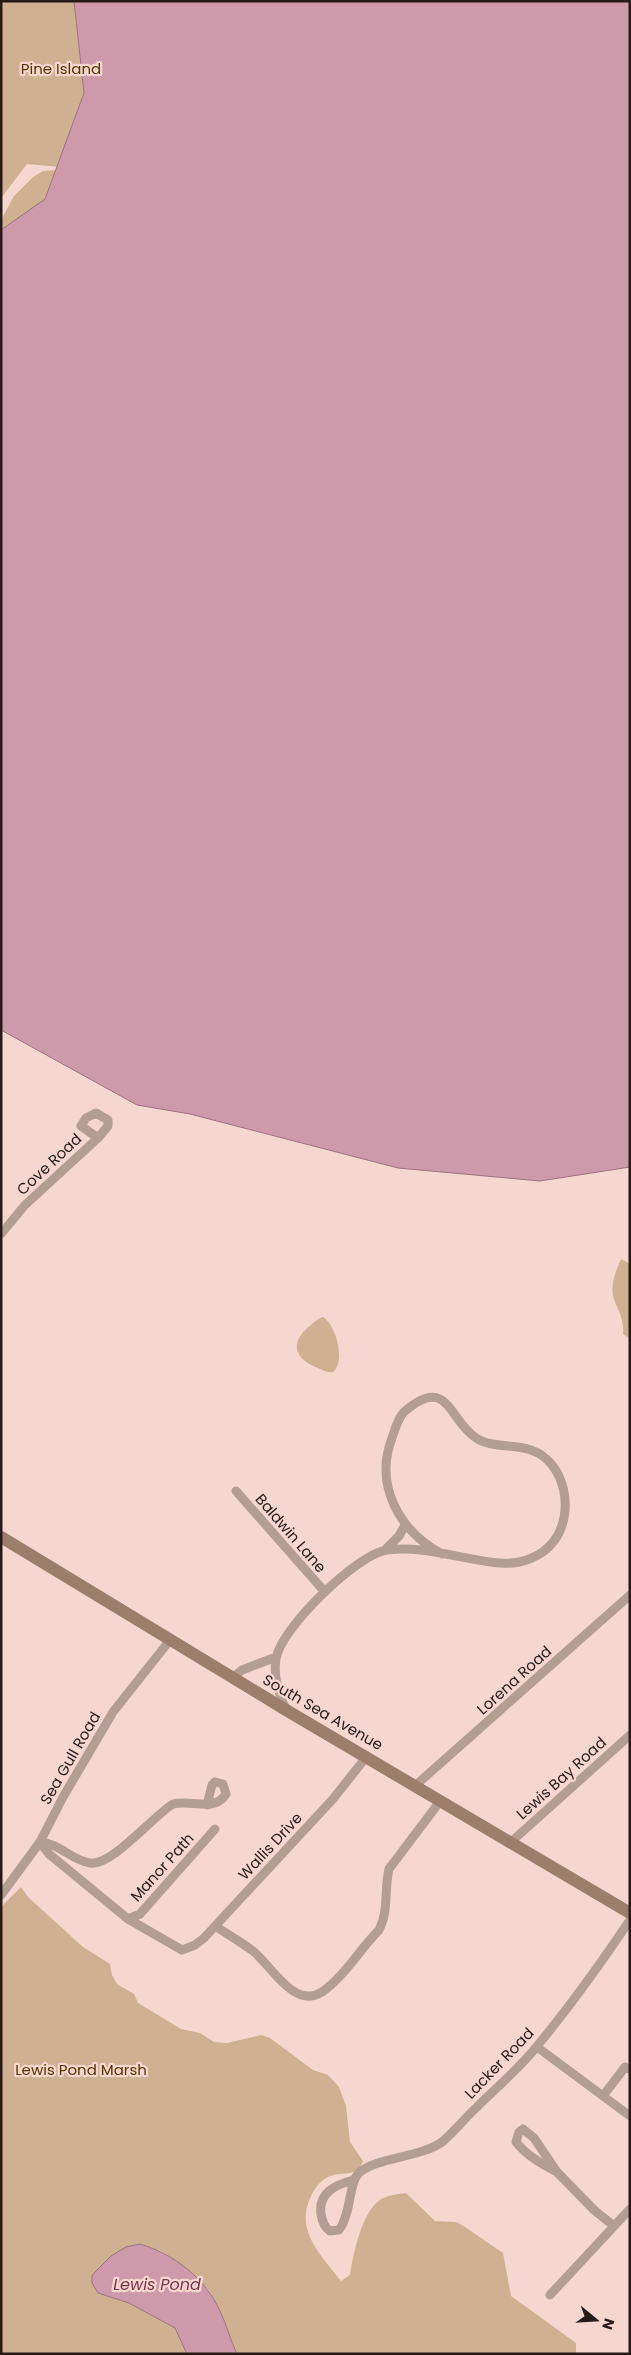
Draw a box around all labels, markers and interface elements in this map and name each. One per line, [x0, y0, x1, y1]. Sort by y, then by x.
park label: Pine Island [21, 58, 101, 79]
street label: Cove Road [12, 1128, 86, 1200]
street label: Baldwin Lane [251, 1489, 331, 1577]
street label: Lorena Road [472, 1641, 556, 1719]
street label: South Sea Avenue [259, 1669, 387, 1755]
street label: Sea Gull Road [35, 1708, 105, 1808]
street label: Lewis Bay Road [511, 1732, 611, 1824]
street label: Wallis Drive [233, 1808, 307, 1884]
street label: Manor Path [126, 1828, 198, 1906]
street label: Lacker Road [460, 2023, 538, 2103]
park label: Lewis Pond Marsh [15, 2059, 147, 2080]
water label: Lewis Pond [113, 2273, 201, 2296]
north arrow [571, 2295, 621, 2345]
text: N [597, 2316, 620, 2332]

